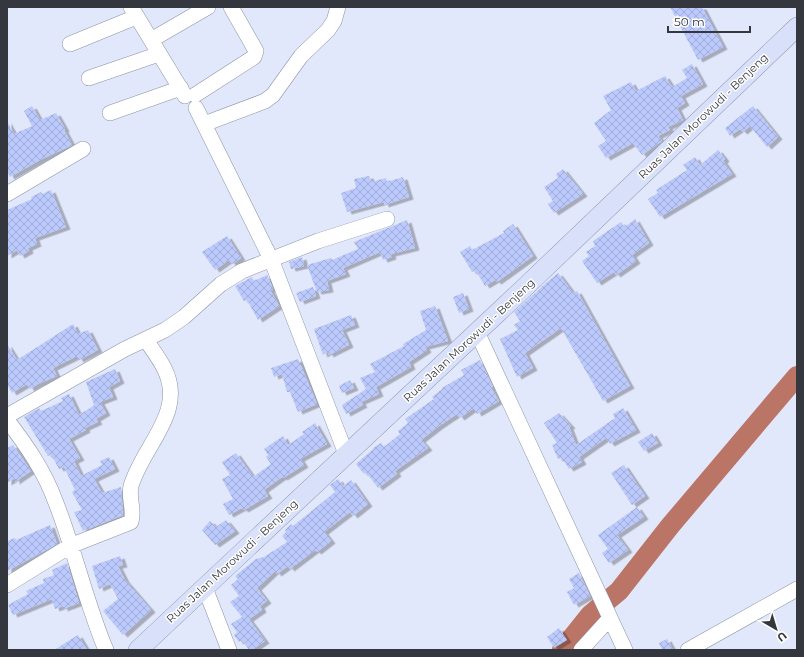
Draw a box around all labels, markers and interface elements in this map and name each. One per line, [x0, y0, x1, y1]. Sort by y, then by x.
scale bar [668, 8, 750, 34]
text: 50 m [674, 14, 705, 29]
street label: Ruas Jalan Morowudi - Benjeng [635, 50, 771, 182]
street label: Ruas Jalan Morowudi - Benjeng [400, 275, 538, 405]
street label: Ruas Jalan Morowudi - Benjeng [163, 496, 301, 626]
north arrow [756, 609, 796, 649]
text: U [774, 629, 790, 645]

